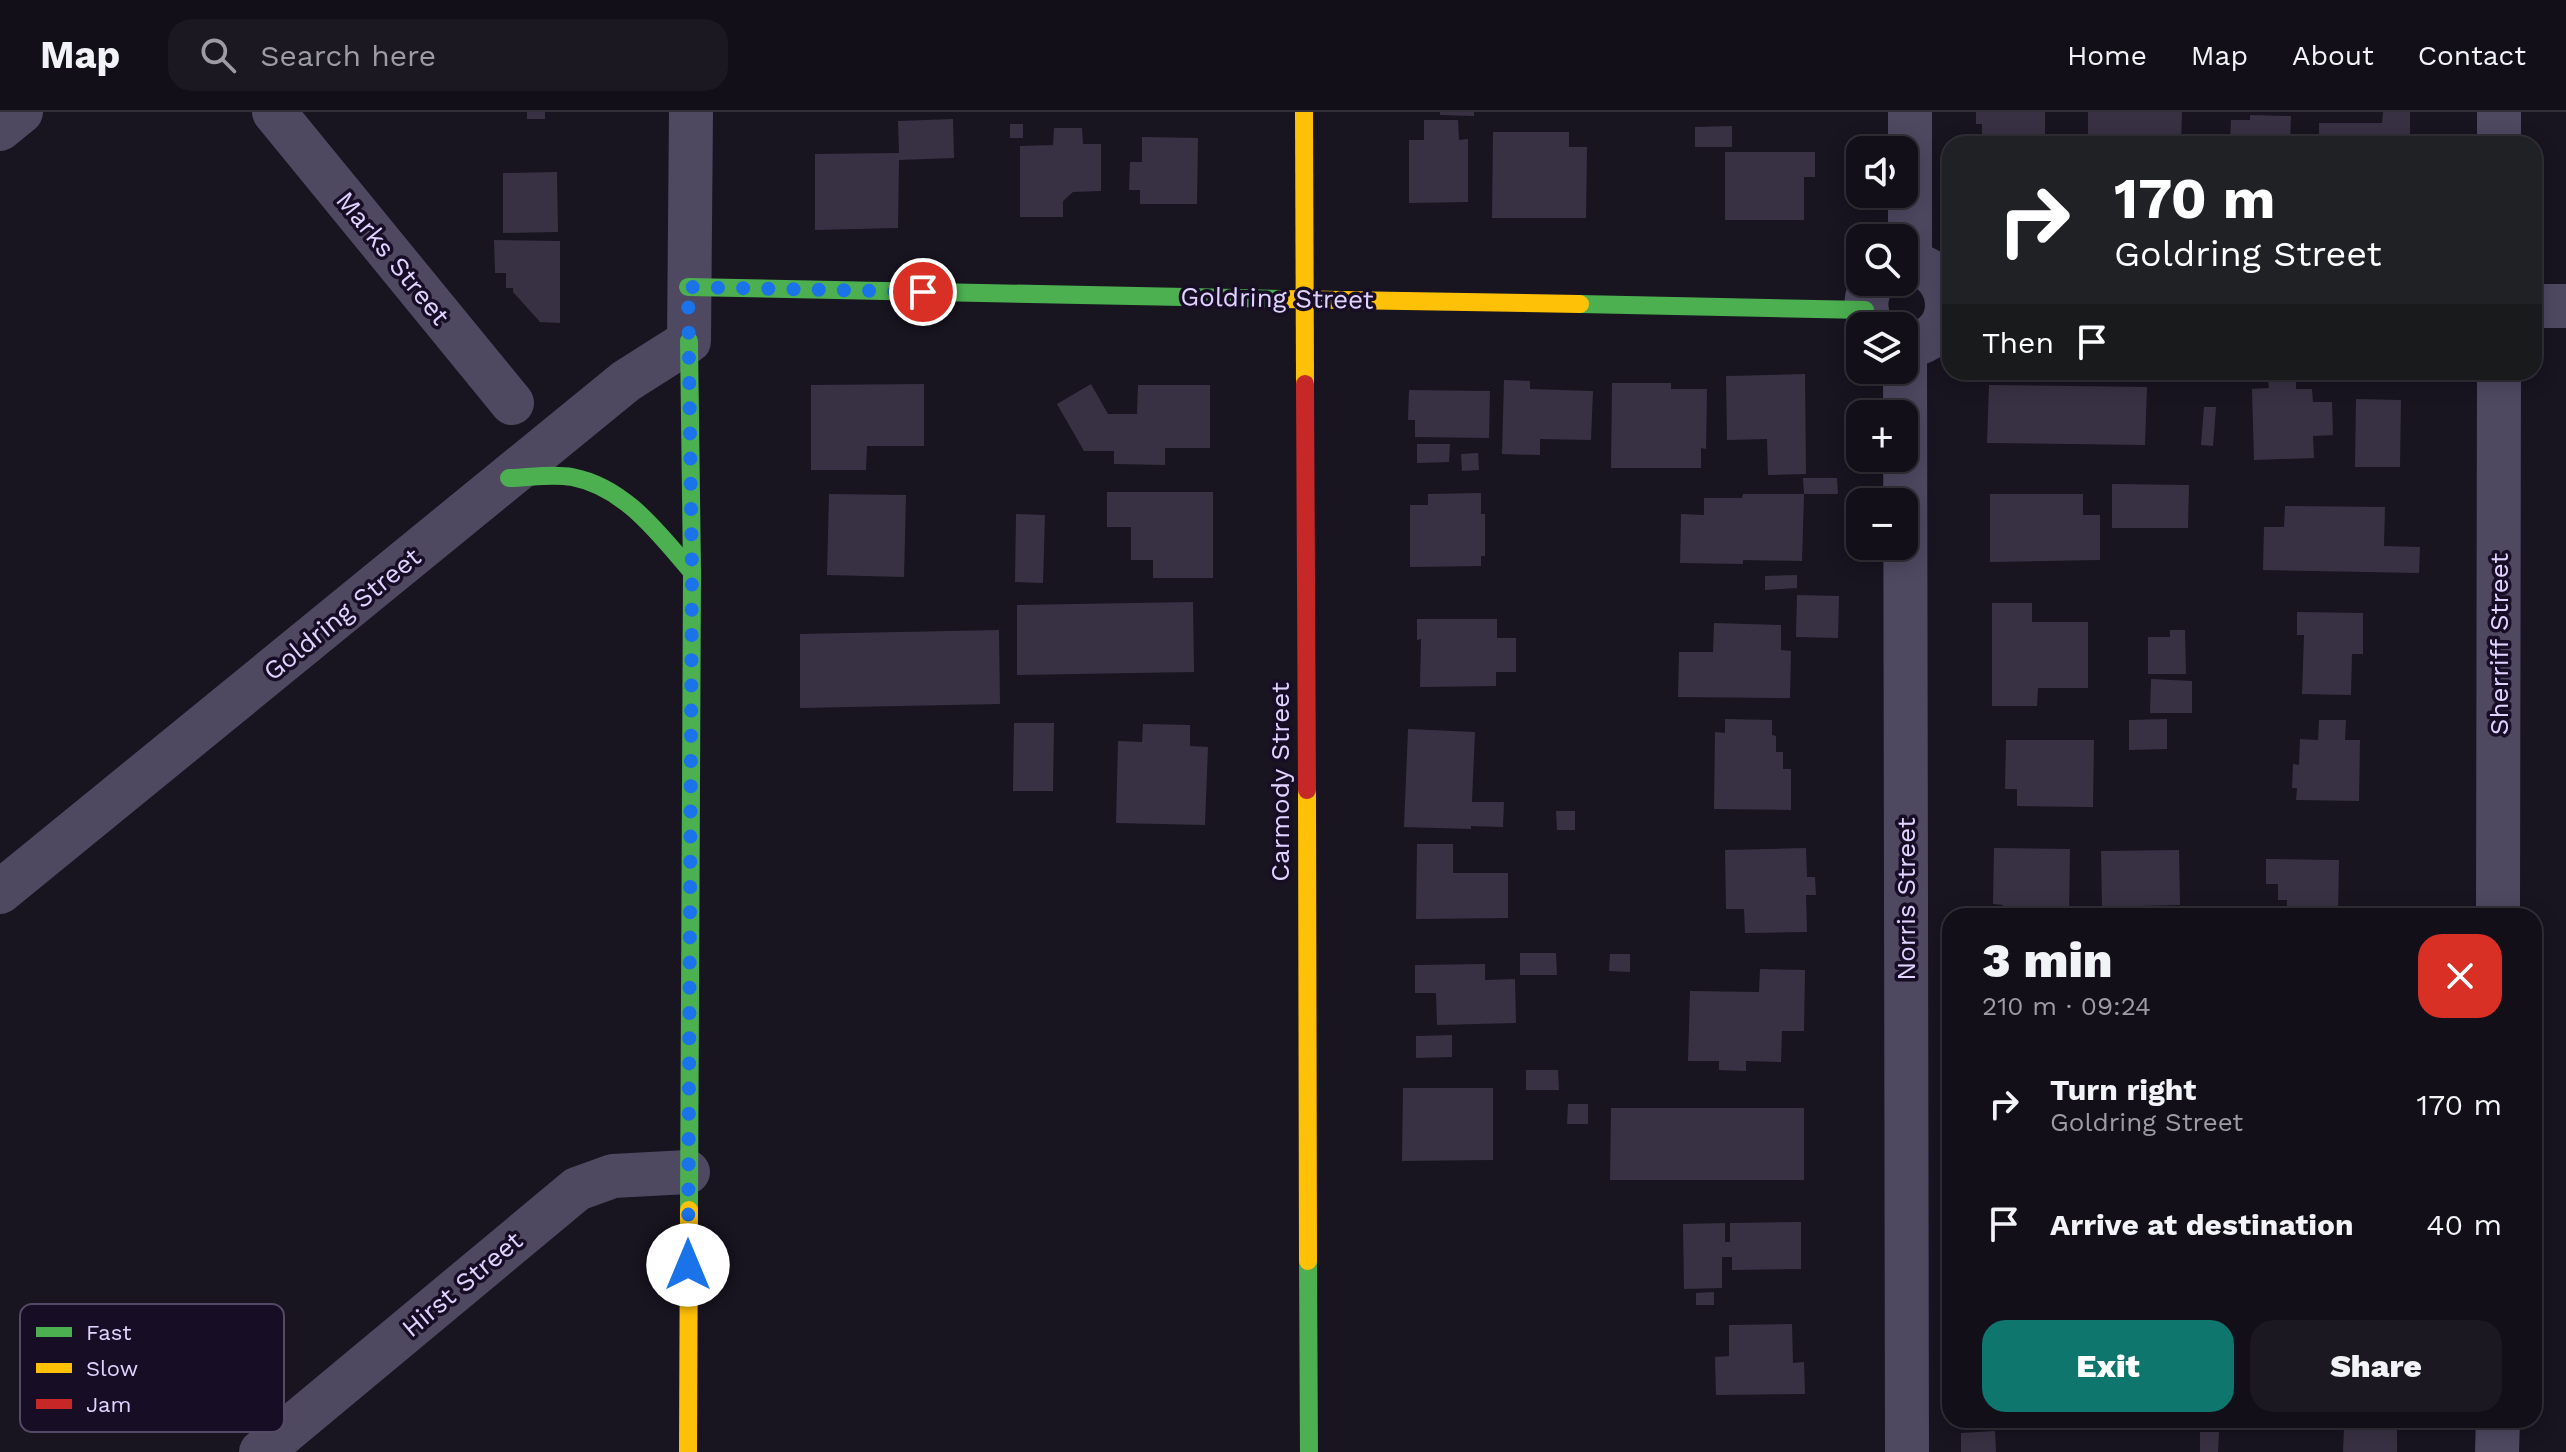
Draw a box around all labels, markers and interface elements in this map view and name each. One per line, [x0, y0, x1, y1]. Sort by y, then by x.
search box [168, 19, 728, 91]
text: Map [40, 33, 120, 77]
icon: search [196, 33, 240, 77]
text: Search here [260, 38, 436, 73]
text: Home [2067, 39, 2147, 72]
text: Map [2191, 39, 2248, 72]
text: About [2292, 39, 2374, 72]
text: Contact [2418, 39, 2526, 72]
map controls [1846, 136, 1918, 560]
button: sound [1846, 136, 1918, 208]
text: 170 m [2114, 166, 2276, 232]
icon: right [1982, 168, 2086, 272]
street label: Marks Street [330, 185, 456, 331]
button: search [1846, 224, 1918, 296]
text: Goldring Street [2114, 233, 2382, 275]
pin [889, 258, 957, 326]
icon: arrive [901, 270, 945, 314]
street label: Goldring Street [1180, 281, 1374, 315]
button: layers [1846, 312, 1918, 384]
icon: arrive [2070, 320, 2114, 364]
text: Then [1982, 325, 2054, 360]
button: + [1846, 400, 1918, 472]
button: − [1846, 488, 1918, 560]
street label: Goldring Street [257, 541, 427, 686]
street label: Sherriff Street [2484, 553, 2514, 735]
street label: Carmody Street [1265, 682, 1295, 882]
street label: Norris Street [1891, 817, 1921, 981]
text: 3 min [1982, 932, 2113, 989]
button: close [2418, 934, 2502, 1018]
text: 210 m · 09:24 [1982, 991, 2151, 1021]
text: Turn right [2050, 1072, 2196, 1107]
icon: right [1982, 1082, 2026, 1126]
text: 170 m [2417, 1087, 2502, 1122]
text: Goldring Street [2050, 1107, 2243, 1137]
icon: arrive [1982, 1202, 2026, 1246]
text: Arrive at destination [2050, 1207, 2354, 1242]
text: 40 m [2426, 1207, 2502, 1242]
position arrow [646, 1223, 730, 1307]
street label: Hirst Street [396, 1225, 528, 1343]
legend [20, 1304, 284, 1432]
text: Fast [86, 1320, 132, 1345]
button: Exit [1982, 1320, 2234, 1412]
button: Share [2250, 1320, 2502, 1412]
text: Slow [86, 1356, 138, 1381]
text: Jam [86, 1392, 131, 1417]

